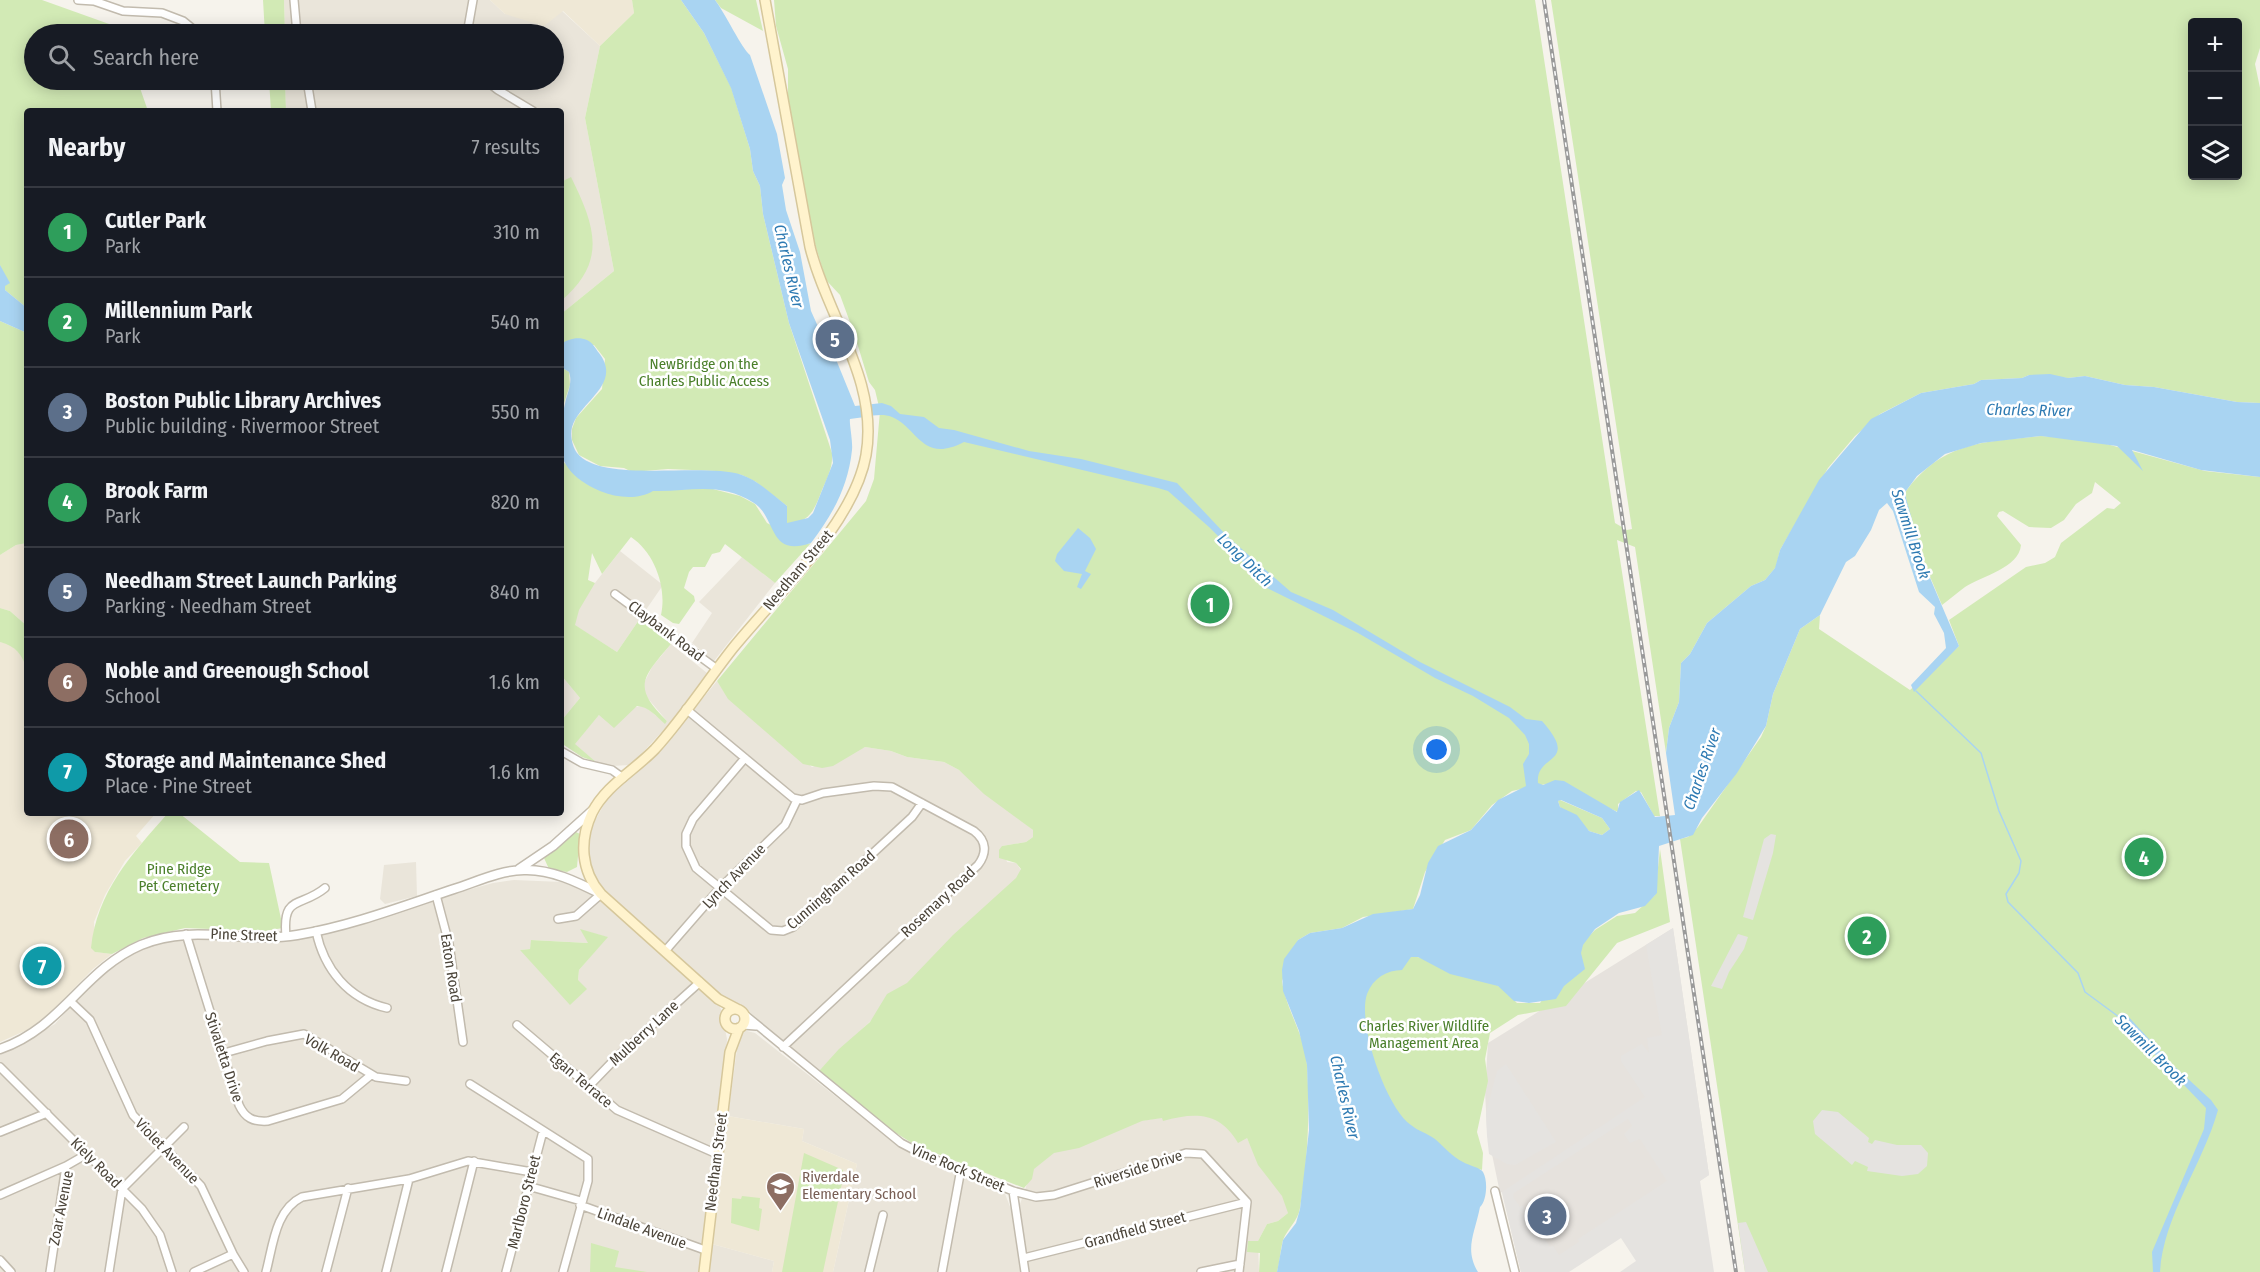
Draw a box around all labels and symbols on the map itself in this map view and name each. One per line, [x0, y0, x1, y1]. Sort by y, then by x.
water label: Charles River [770, 222, 808, 310]
pin: 5 [816, 316, 854, 362]
park label: NewBridge on the Charles Public Access [639, 355, 769, 390]
water label: Charles River [1986, 400, 2072, 420]
water label: Sawmill Brook [1887, 486, 1934, 581]
street label: Needham Street [759, 526, 837, 614]
water label: Long Ditch [1214, 529, 1276, 591]
pin: 1 [1190, 582, 1230, 626]
street label: Claybank Road [625, 597, 707, 665]
water label: Charles River [1679, 725, 1725, 812]
your location [1422, 735, 1451, 764]
pin: 6 [50, 816, 88, 862]
pin: 4 [2124, 834, 2164, 880]
street label: Lynch Avenue [699, 840, 769, 912]
street label: Cunningham Road [783, 847, 879, 933]
park label: Pine Ridge Pet Cemetery [139, 860, 220, 895]
street label: Rosemary Road [897, 863, 979, 941]
pin: 2 [1848, 914, 1886, 958]
street label: Pine Street [210, 925, 278, 945]
street label: Eaton Road [437, 932, 465, 1004]
pin: 7 [22, 944, 62, 988]
street label: Mulberry Lane [606, 996, 682, 1070]
street label: Stivaletta Drive [201, 1010, 247, 1104]
water label: Sawmill Brook [2111, 1010, 2191, 1090]
park label: Charles River Wildlife Management Area [1359, 1017, 1489, 1052]
street label: Volk Road [301, 1030, 363, 1076]
street label: Egan Terrace [546, 1048, 616, 1112]
water label: Charles River [1326, 1053, 1364, 1141]
street label: Needham Street [701, 1112, 731, 1212]
street label: Violet Avenue [131, 1114, 203, 1188]
street label: Kiely Road [67, 1134, 125, 1192]
street label: Vine Rock Street [908, 1140, 1008, 1196]
street label: Riverside Drive [1092, 1146, 1184, 1192]
street label: Marlboro Street [504, 1153, 544, 1251]
place label: Riverdale Elementary School [802, 1168, 916, 1203]
street label: Zoar Avenue [45, 1169, 77, 1247]
school or university icon: Riverdale Elementary School [765, 1170, 797, 1212]
pin: 3 [1528, 1194, 1566, 1238]
street label: Lindale Avenue [595, 1204, 689, 1252]
street label: Grandfield Street [1082, 1208, 1188, 1252]

